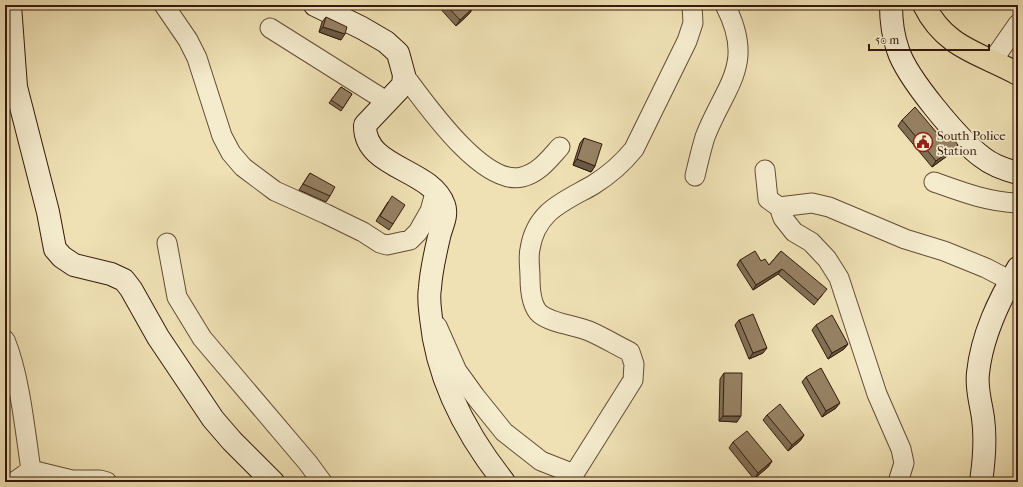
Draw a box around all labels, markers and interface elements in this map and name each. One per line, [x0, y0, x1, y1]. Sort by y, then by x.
scale bar [869, 26, 989, 52]
text: 50 m [875, 33, 899, 47]
place label: South Police Station [937, 128, 1006, 158]
public building icon: South Police Station [912, 131, 934, 153]

